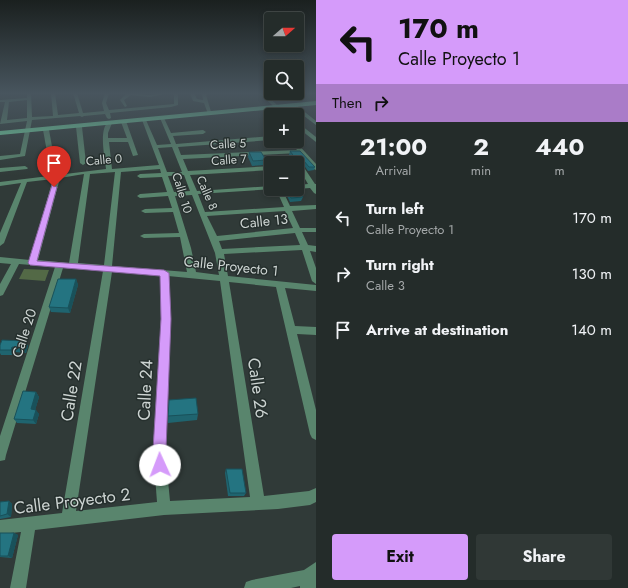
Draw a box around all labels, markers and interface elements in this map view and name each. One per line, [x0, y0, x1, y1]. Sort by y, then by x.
text: 170 m [398, 8, 479, 49]
north arrow [264, 12, 304, 52]
map controls [264, 12, 304, 196]
icon: left [332, 16, 384, 68]
text: Calle Proyecto 1 [398, 46, 520, 72]
button: search [264, 60, 304, 100]
text: Then [332, 92, 362, 114]
icon: right [370, 92, 392, 114]
button: + [264, 108, 304, 148]
text: 21:00 [360, 129, 427, 164]
text: 2 [473, 129, 489, 164]
text: 440 [535, 129, 584, 164]
street label: Calle 5 [210, 134, 247, 154]
pin [37, 146, 71, 187]
street label: Calle 0 [85, 149, 123, 171]
street label: Calle 7 [211, 150, 248, 170]
icon: arrive [43, 152, 65, 174]
button: − [264, 156, 304, 196]
text: Arrival [376, 161, 411, 180]
text: min [471, 161, 491, 180]
text: m [555, 161, 565, 180]
street label: Calle 10 [167, 170, 197, 216]
street label: Calle 8 [192, 173, 222, 213]
text: Turn left [366, 198, 424, 220]
icon: left [332, 207, 354, 229]
text: 170 m [572, 207, 612, 229]
street label: Calle 13 [239, 209, 289, 233]
text: Calle Proyecto 1 [366, 220, 454, 239]
street label: Calle Proyecto 1 [183, 251, 279, 281]
text: Turn right [366, 254, 434, 276]
icon: right [332, 263, 354, 285]
text: 130 m [572, 263, 612, 285]
text: Calle 3 [366, 276, 405, 295]
street label: Calle 20 [7, 306, 41, 360]
icon: arrive [332, 319, 354, 341]
text: Arrive at destination [366, 319, 508, 341]
text: 140 m [571, 319, 612, 341]
street label: Calle 26 [242, 356, 274, 420]
street label: Calle 22 [54, 359, 88, 423]
street label: Calle 24 [131, 359, 159, 421]
position arrow [139, 444, 181, 486]
street label: Calle Proyecto 2 [12, 482, 132, 520]
button: Exit [332, 534, 468, 580]
button: Share [476, 534, 612, 580]

